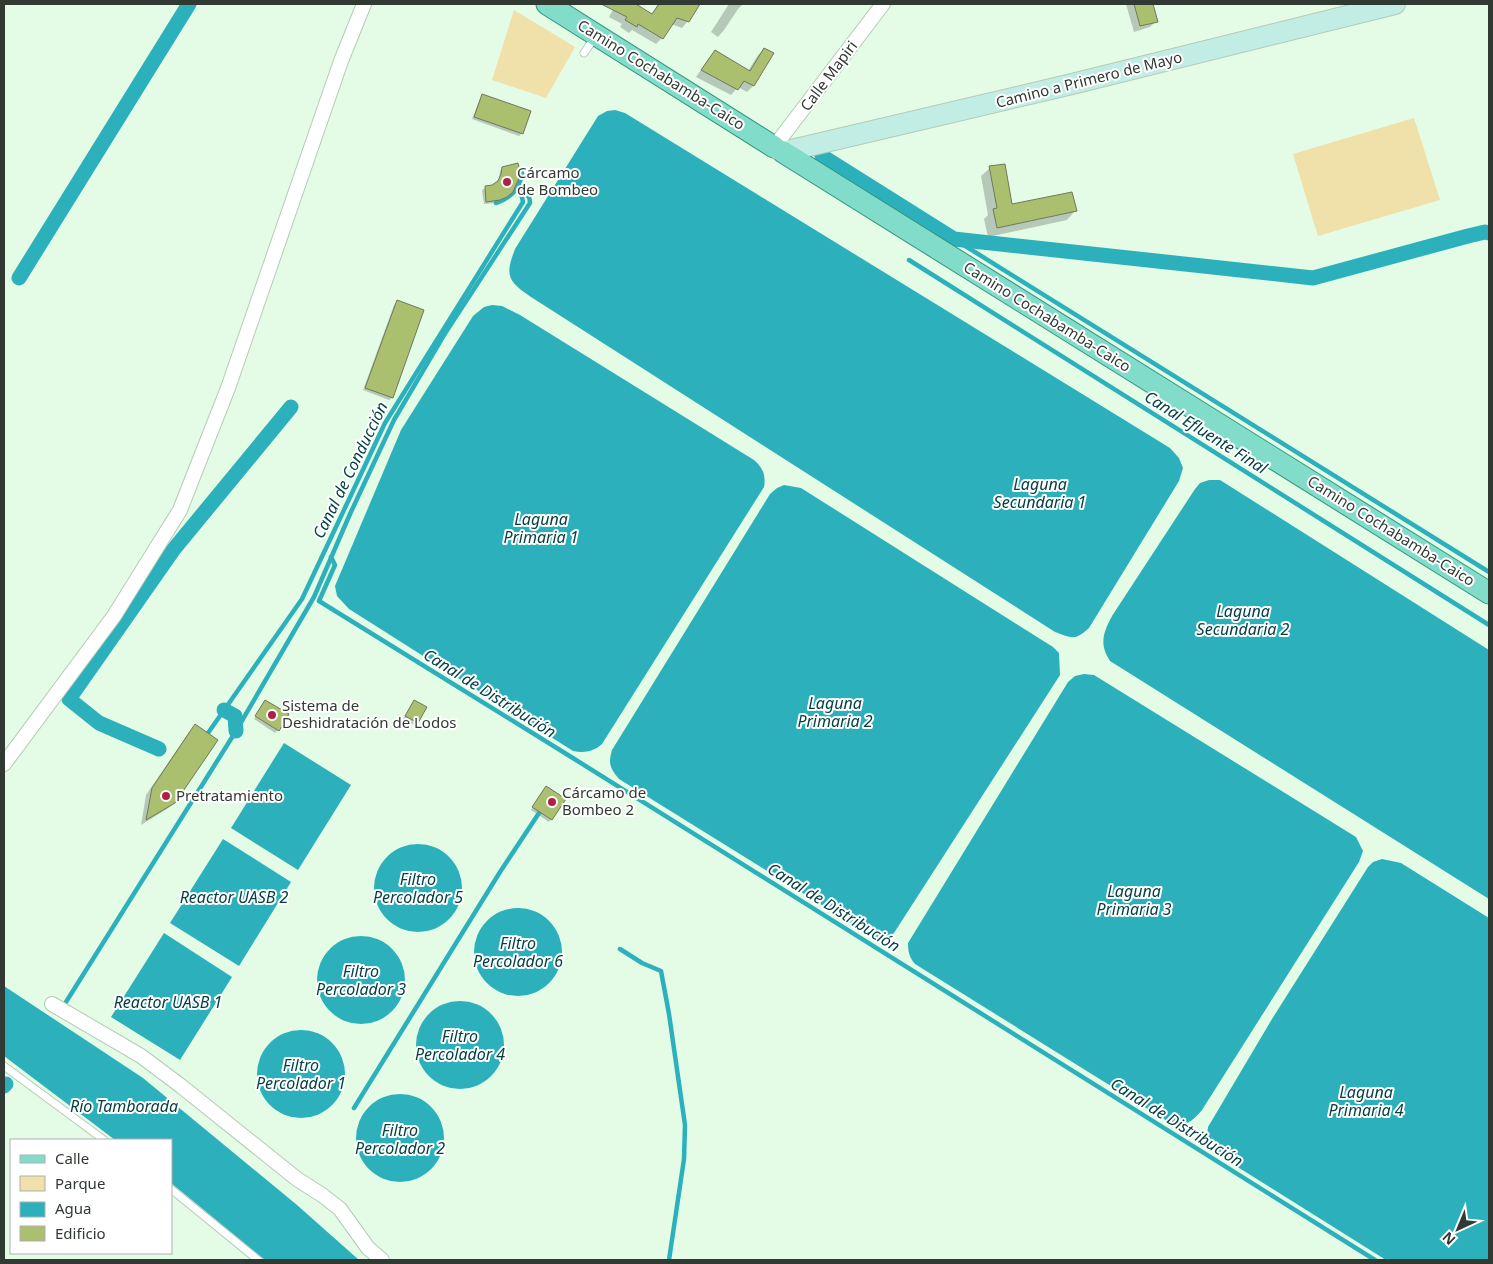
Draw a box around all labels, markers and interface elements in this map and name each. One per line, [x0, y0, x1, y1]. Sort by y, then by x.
street label: Camino Cochabamba-Caico [574, 14, 749, 134]
street label: Calle Mapiri [795, 36, 861, 115]
street label: Camino a Primero de Mayo [994, 46, 1184, 112]
place label: Cárcamo de Bombeo [517, 162, 598, 199]
marker: Cárcamo de Bombeo [501, 176, 513, 188]
street label: Camino Cochabamba-Caico [960, 256, 1135, 376]
water label: Canal Efluente Final [1140, 385, 1272, 479]
water label: Canal de Conducción [307, 398, 393, 542]
street label: Camino Cochabamba-Caico [1304, 470, 1479, 590]
water label: Laguna Secundaria 1 [994, 473, 1086, 513]
water label: Laguna Primaria 1 [503, 508, 579, 548]
water label: Laguna Secundaria 2 [1197, 600, 1290, 640]
water label: Canal de Distribución [420, 643, 560, 743]
water label: Laguna Primaria 2 [797, 692, 873, 732]
place label: Sistema de Deshidratación de Lodos [282, 695, 456, 732]
marker: Sistema de Deshidratación de Lodos [266, 709, 278, 721]
place label: Cárcamo de Bombeo 2 [562, 782, 646, 819]
place label: Pretratamiento [176, 785, 283, 805]
marker: Pretratamiento [160, 790, 172, 802]
marker: Cárcamo de Bombeo 2 [546, 796, 558, 808]
water label: Canal de Distribución [764, 857, 904, 957]
water label: Filtro Percolador 5 [373, 868, 463, 908]
water label: Laguna Primaria 3 [1096, 880, 1172, 920]
water label: Reactor UASB 2 [180, 886, 289, 908]
water label: Filtro Percolador 6 [473, 932, 563, 972]
water label: Filtro Percolador 3 [316, 960, 406, 1000]
water label: Reactor UASB 1 [114, 991, 222, 1013]
water label: Filtro Percolador 4 [415, 1025, 505, 1065]
water label: Filtro Percolador 1 [256, 1054, 346, 1094]
water label: Canal de Distribución [1107, 1072, 1247, 1172]
water label: Laguna Primaria 4 [1328, 1081, 1404, 1121]
water label: Río Tamborada [70, 1095, 178, 1117]
water label: Filtro Percolador 2 [355, 1119, 445, 1159]
legend [10, 1139, 172, 1254]
text: Calle [55, 1148, 89, 1168]
text: Parque [55, 1173, 105, 1193]
text: Agua [55, 1198, 92, 1218]
north arrow [1433, 1204, 1483, 1254]
text: Edificio [55, 1223, 106, 1243]
text: N [1438, 1228, 1459, 1250]

